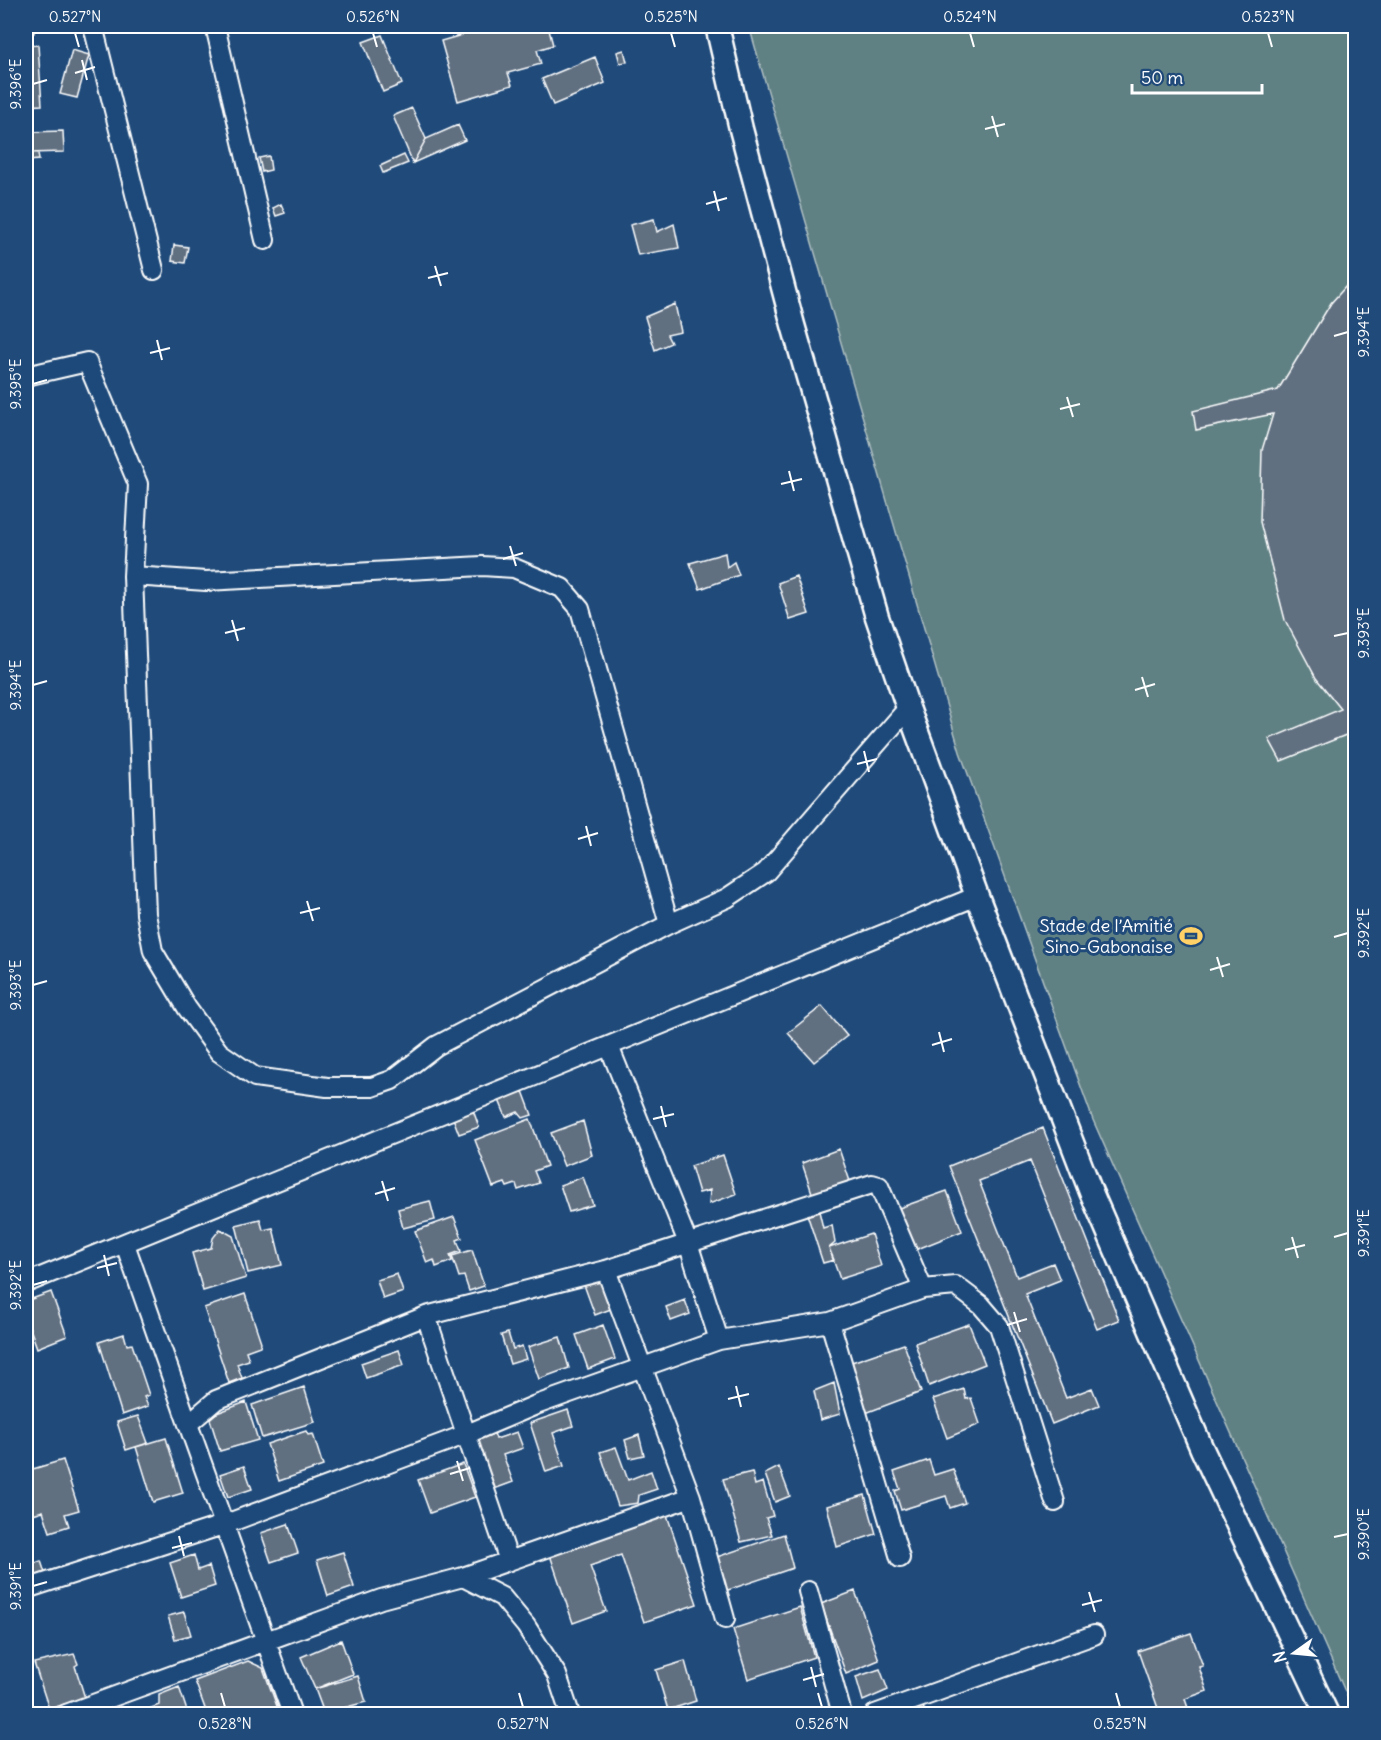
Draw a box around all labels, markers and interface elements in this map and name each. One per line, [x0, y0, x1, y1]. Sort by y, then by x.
text: 0.527°N [49, 7, 101, 26]
text: 0.526°N [346, 7, 400, 26]
text: 0.525°N [644, 7, 698, 26]
text: 0.524°N [943, 7, 997, 26]
text: 0.523°N [1241, 7, 1295, 26]
scale bar [1132, 57, 1262, 95]
text: 9.396°E [6, 58, 25, 110]
text: 50 m [1141, 66, 1183, 89]
text: 9.394°E [1354, 306, 1373, 358]
text: 9.395°E [6, 358, 25, 410]
text: 9.393°E [1354, 607, 1373, 658]
text: 9.394°E [6, 659, 25, 711]
text: 9.392°E [1354, 908, 1373, 958]
place label: Stade de l’Amitié Sino-Gabonaise [1040, 914, 1173, 958]
sports icon: Stade de l’Amitié Sino-Gabonaise [1178, 923, 1204, 949]
text: 9.393°E [6, 959, 25, 1010]
text: 9.391°E [1354, 1209, 1373, 1257]
text: 9.392°E [6, 1260, 25, 1310]
text: 9.390°E [1354, 1508, 1373, 1560]
text: 9.391°E [6, 1562, 25, 1610]
north arrow [1264, 1623, 1324, 1683]
text: N [1268, 1649, 1291, 1665]
text: 0.528°N [198, 1714, 252, 1733]
text: 0.527°N [497, 1714, 549, 1733]
text: 0.526°N [795, 1714, 849, 1733]
text: 0.525°N [1093, 1714, 1147, 1733]

